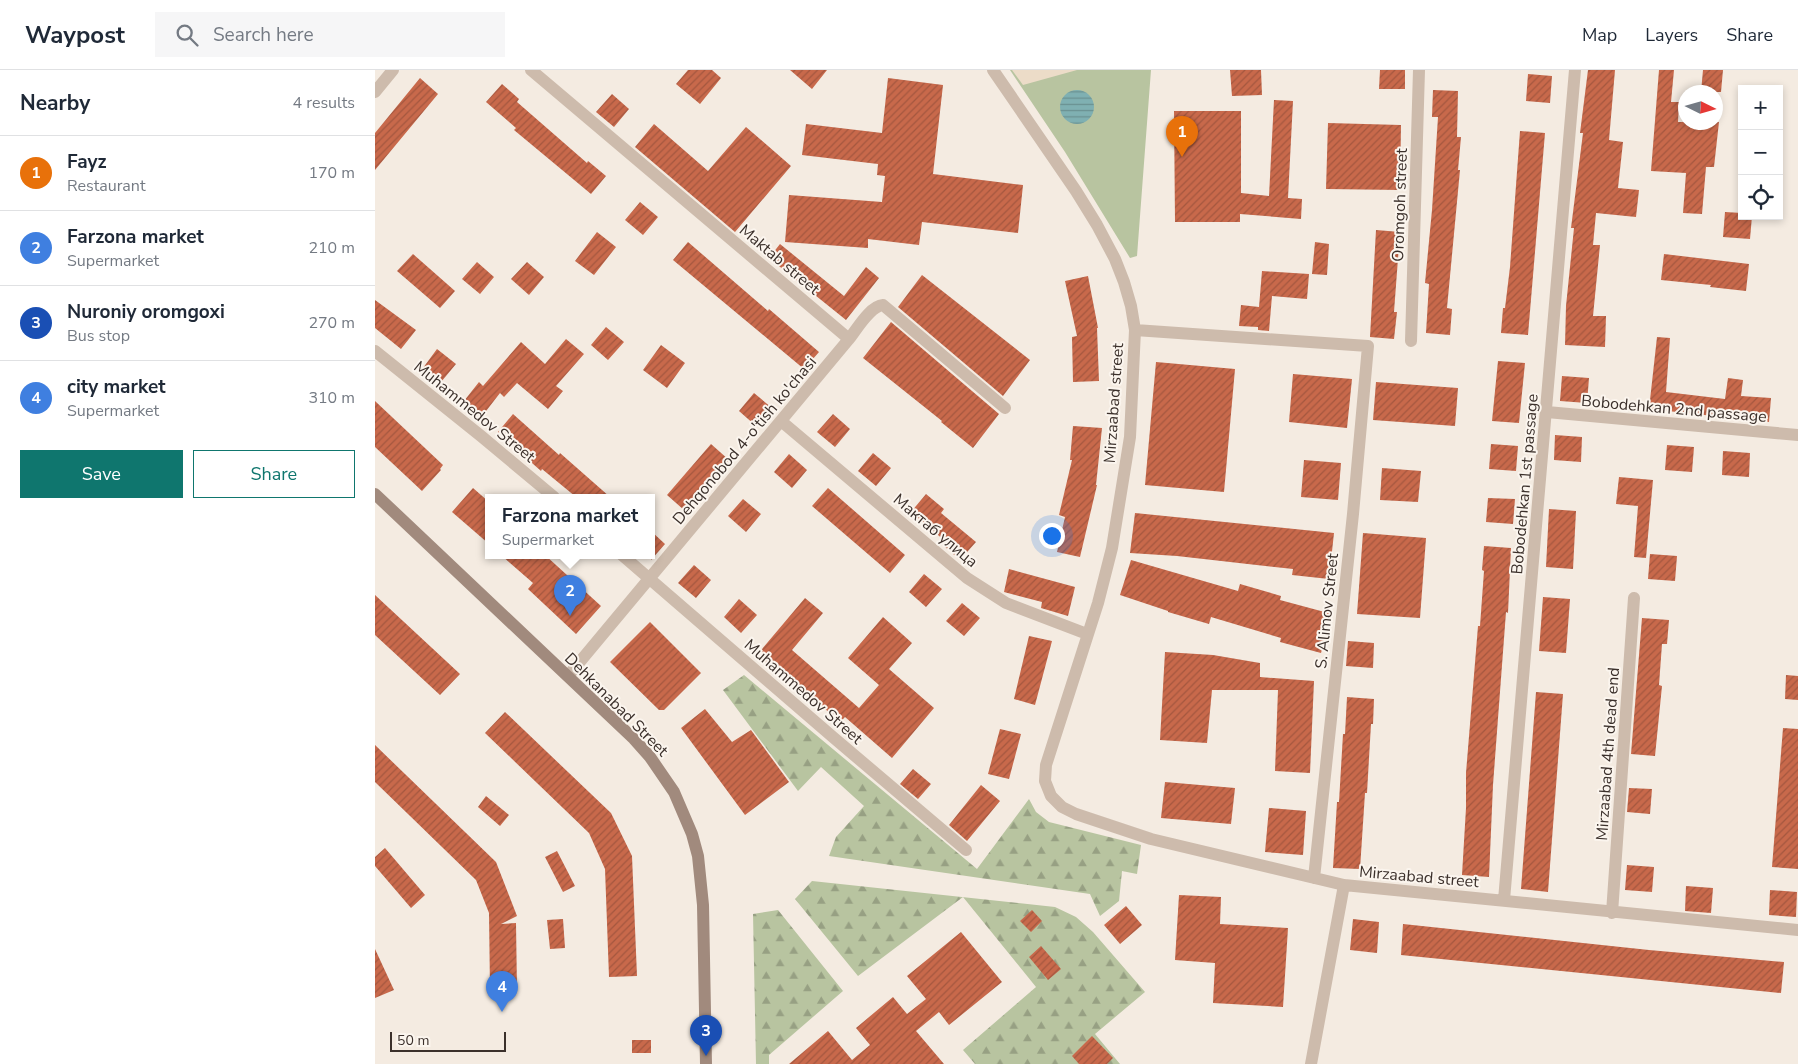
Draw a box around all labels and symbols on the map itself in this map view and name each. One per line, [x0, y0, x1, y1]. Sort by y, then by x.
north arrow [1678, 85, 1723, 130]
pin: 1 [1166, 116, 1198, 157]
street label: Oromgoh street [1387, 148, 1413, 262]
street label: Maktab street [734, 220, 825, 300]
street label: Mirzaаbаd street [1099, 342, 1129, 464]
street label: Dehqonobod 4-o'tish ko'chasi [668, 352, 822, 529]
street label: Muhammedov Street [409, 356, 540, 468]
street label: Bobodehkan 2nd passage [1580, 390, 1768, 428]
street label: Bobodehkan 1st passage [1506, 393, 1544, 575]
street label: Мактаб улица [888, 489, 982, 573]
your location [1039, 523, 1065, 549]
street label: S. Alimov Street [1310, 552, 1344, 670]
pin: 2 [554, 575, 586, 616]
street label: Muhammedov Street [739, 634, 868, 750]
street label: Dehkаnabad Street [560, 648, 673, 762]
street label: Mirzaabad 4th dead end [1591, 667, 1625, 842]
street label: Mirzaabad street [1358, 861, 1480, 893]
pin: 4 [486, 971, 518, 1012]
pin: 3 [690, 1015, 722, 1056]
scale bar [390, 1029, 506, 1052]

